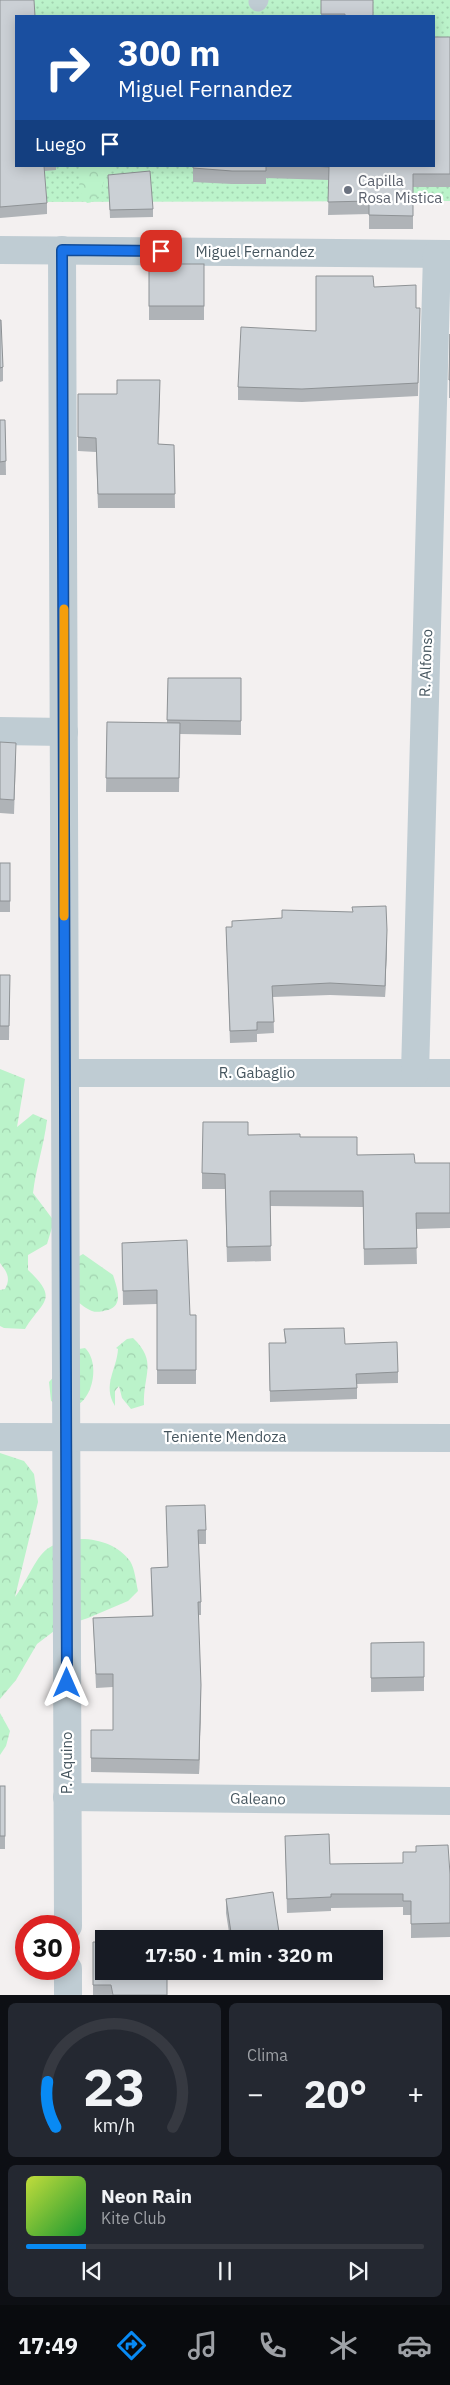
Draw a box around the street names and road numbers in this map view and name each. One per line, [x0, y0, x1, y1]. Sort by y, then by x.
street label: Miguel Fernandez [196, 242, 314, 261]
street label: R. Alfonso [415, 628, 436, 697]
street label: R. Gabaglio [219, 1063, 295, 1082]
street label: Teniente Mendoza [164, 1427, 286, 1446]
street label: P. Aquino [57, 1732, 76, 1794]
street label: Galeano [230, 1789, 286, 1808]

